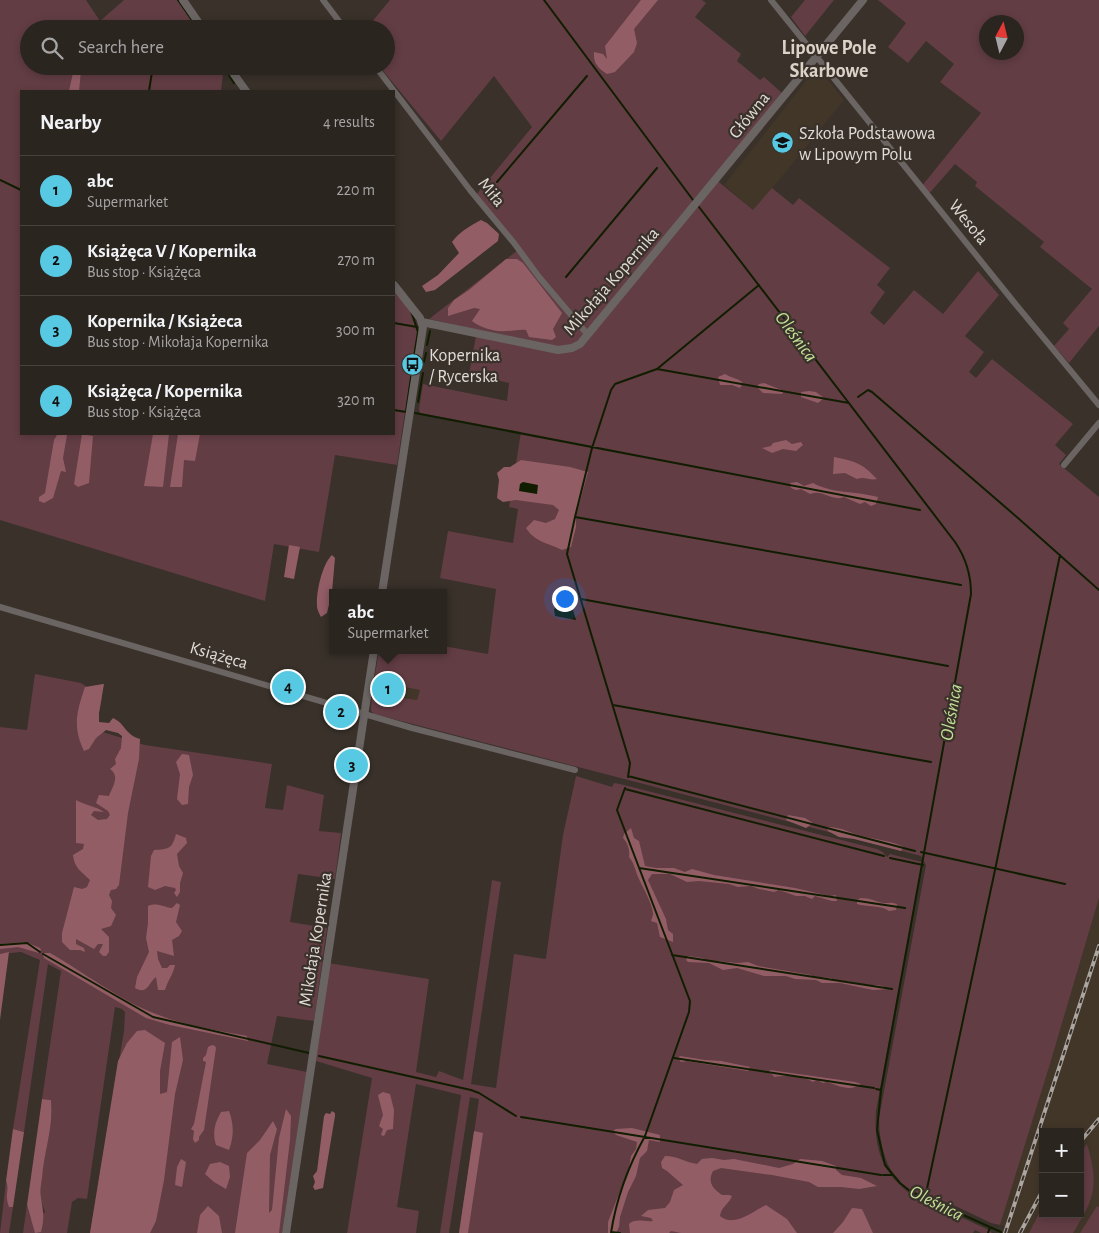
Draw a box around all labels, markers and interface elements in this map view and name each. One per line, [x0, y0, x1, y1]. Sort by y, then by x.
north arrow [979, 15, 1024, 60]
search box [20, 20, 395, 75]
icon: search [38, 34, 66, 62]
text: Search here [78, 38, 164, 57]
district label: Lipowe Pole Skarbowe [782, 38, 877, 81]
street label: Główna [726, 89, 774, 142]
text: Nearby [40, 112, 101, 133]
text: 4 results [323, 114, 375, 130]
place label: Szkoła Podstawowa w Lipowym Polu [799, 125, 936, 164]
school or university icon: Szkoła Podstawowa w Lipowym Polu [771, 131, 795, 155]
text: abc [87, 172, 113, 191]
street label: Miła [474, 175, 508, 211]
text: 1 [53, 182, 59, 198]
text: 220 m [337, 182, 375, 198]
text: Supermarket [87, 194, 168, 210]
street label: Wesoła [945, 197, 992, 249]
street label: Mikołaja Kopernika [560, 225, 663, 339]
text: Książęca V / Kopernika [87, 242, 257, 261]
text: 2 [52, 252, 60, 268]
text: 270 m [337, 252, 375, 268]
text: Bus stop · Książęca [87, 264, 201, 280]
water label: Oleśnica [771, 308, 821, 365]
text: Kopernika / Książeca [87, 312, 243, 331]
text: 3 [53, 322, 59, 338]
text: 300 m [336, 322, 375, 338]
text: Bus stop · Mikołaja Kopernika [87, 334, 269, 350]
place label: Kopernika / Rycerska [429, 347, 500, 386]
bus stop icon: Kopernika / Rycerska [401, 353, 425, 377]
text: Książęca / Kopernika [87, 382, 243, 401]
text: 4 [52, 392, 60, 408]
text: 320 m [337, 392, 375, 408]
text: Bus stop · Książęca [87, 404, 201, 420]
your location [552, 586, 578, 612]
popup [329, 589, 447, 654]
text: abc [347, 603, 374, 622]
text: Supermarket [347, 625, 429, 641]
street label: Książęca [188, 639, 250, 673]
pin: 4 [272, 668, 304, 706]
pin: 1 [372, 670, 404, 708]
water label: Oleśnica [937, 682, 966, 742]
pin: 2 [325, 693, 357, 731]
pin: 3 [336, 746, 368, 784]
street label: Mikołaja Kopernika [296, 871, 335, 1008]
map controls [1039, 1128, 1084, 1218]
button: + [1039, 1128, 1084, 1173]
button: − [1039, 1173, 1084, 1218]
water label: Oleśnica [907, 1182, 966, 1225]

